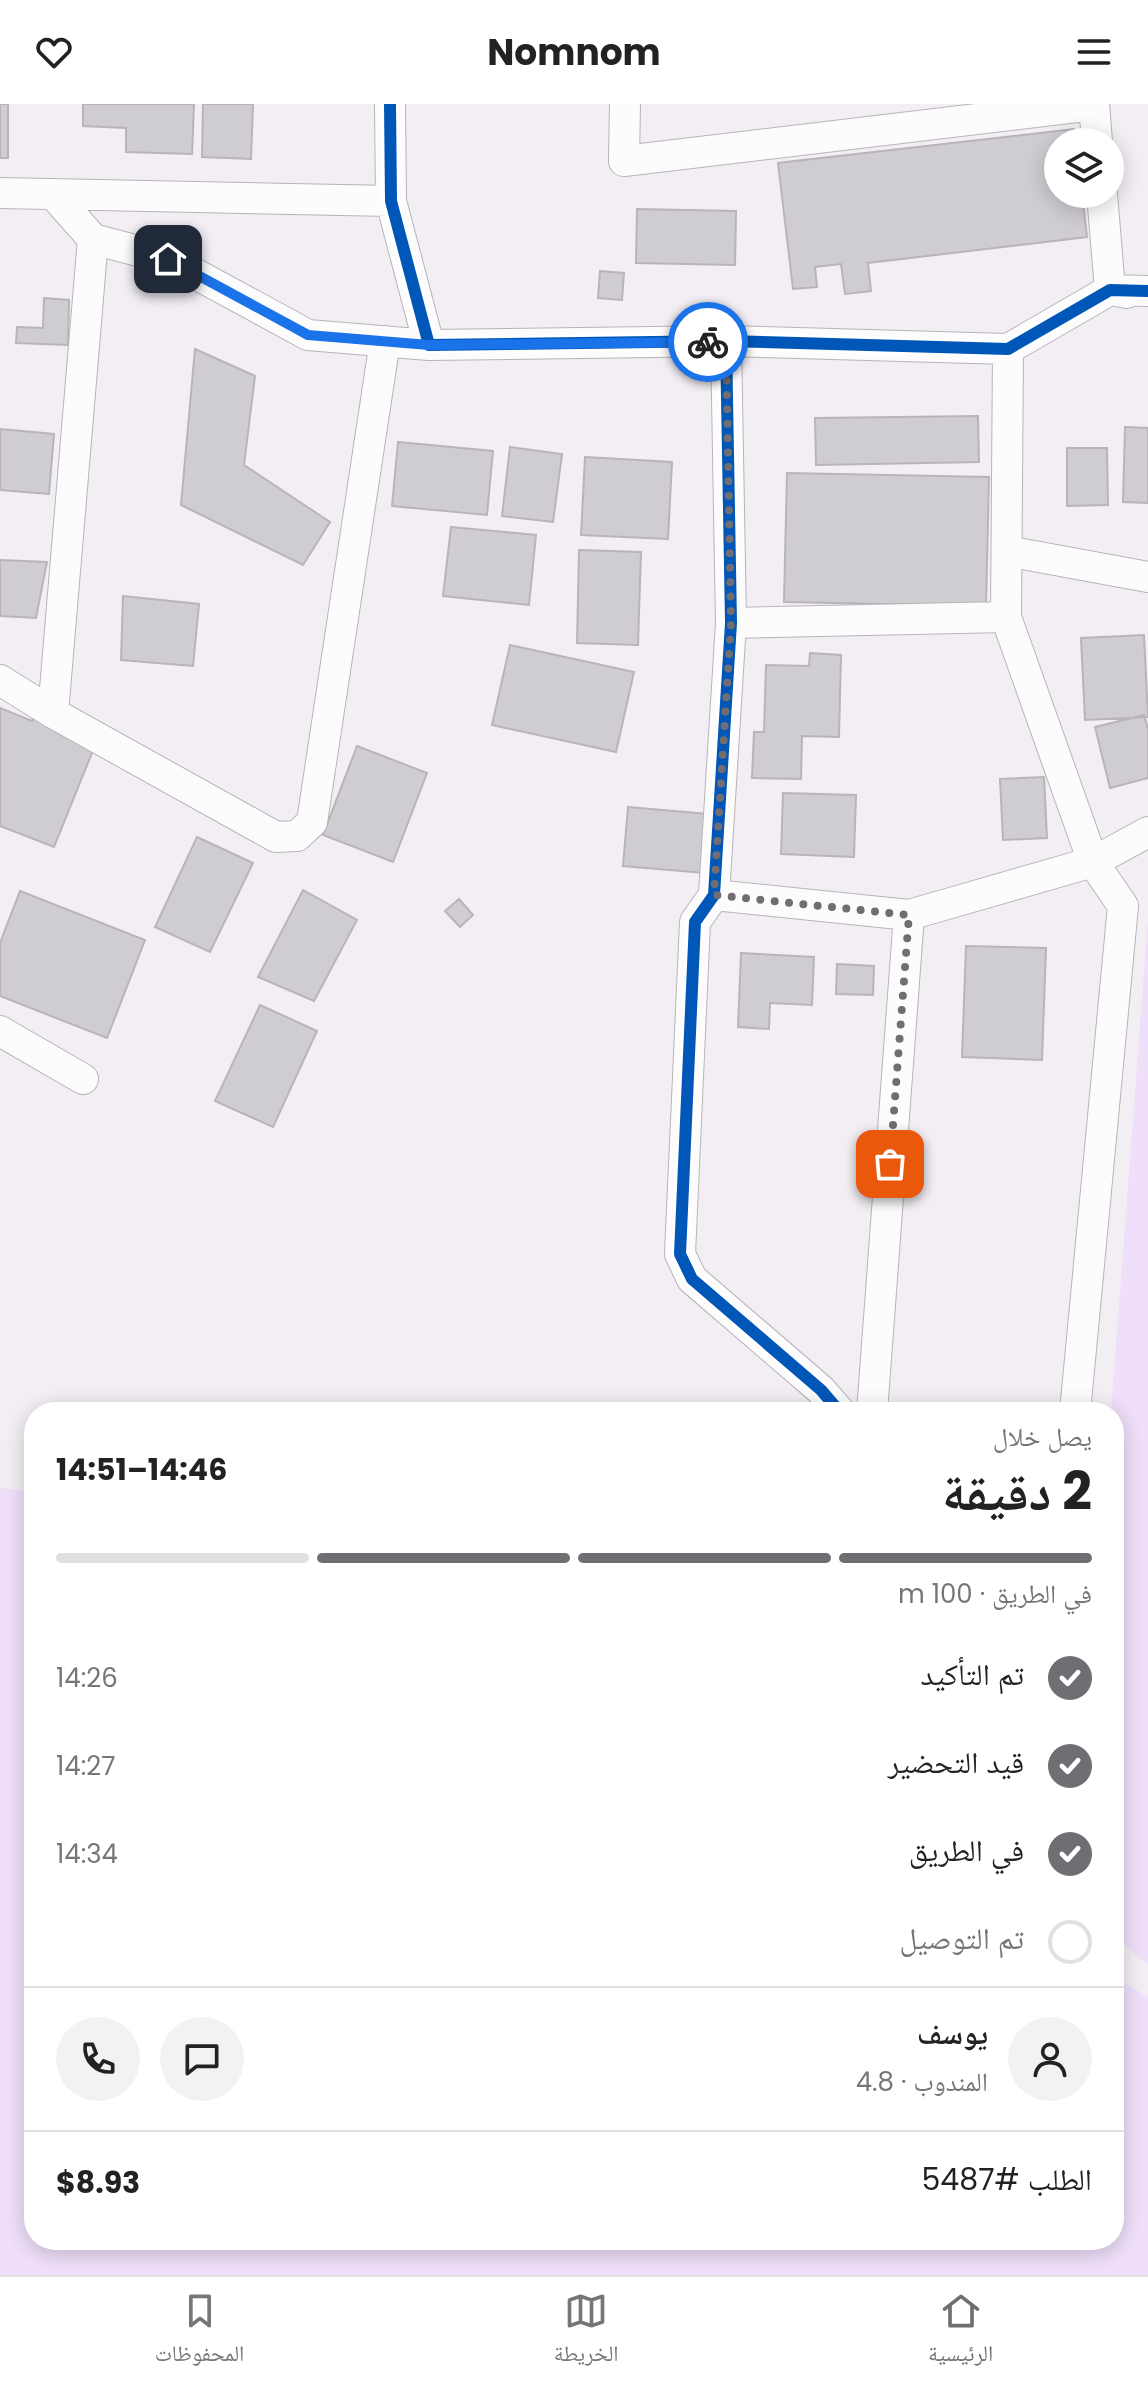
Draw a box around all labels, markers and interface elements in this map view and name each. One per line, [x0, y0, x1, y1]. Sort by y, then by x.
text: Nomnom [487, 27, 661, 78]
icon: heart [32, 30, 76, 74]
icon: menu [1072, 30, 1116, 74]
map controls [1044, 128, 1124, 208]
button: layers [1044, 128, 1124, 208]
pin [134, 225, 202, 293]
icon: home [146, 237, 190, 281]
courier [668, 302, 748, 382]
icon: bike [686, 320, 730, 364]
pin [856, 1130, 924, 1198]
icon: bag [868, 1142, 912, 1186]
text: يصل خلال [993, 1419, 1092, 1455]
text: 14:46–14:51 [56, 1448, 227, 1491]
text: 2 دقيقة [942, 1455, 1092, 1528]
text: في الطريق · 100 m [898, 1576, 1092, 1612]
text: تم التأكيد [921, 1653, 1024, 1696]
icon: check [1048, 1656, 1092, 1700]
text: 14:26 [56, 1660, 118, 1696]
text: قيد التحضير [888, 1741, 1024, 1784]
icon: check [1048, 1744, 1092, 1788]
text: 14:27 [56, 1748, 115, 1784]
text: في الطريق [909, 1829, 1024, 1872]
icon: check [1048, 1832, 1092, 1876]
text: 14:34 [56, 1836, 118, 1872]
text: تم التوصيل [899, 1917, 1024, 1960]
text: يوسف [917, 2012, 988, 2055]
button: phone [56, 2017, 140, 2101]
button: chat [160, 2017, 244, 2101]
button: person [1008, 2017, 1092, 2101]
text: المندوب · 4.8 [856, 2064, 988, 2100]
text: الطلب #5487 [922, 2158, 1092, 2201]
text: $8.93 [56, 2161, 140, 2204]
tab: المحفوظات [155, 2289, 244, 2375]
tab: الخريطة [554, 2289, 619, 2375]
tab: الرئيسية [928, 2289, 993, 2375]

